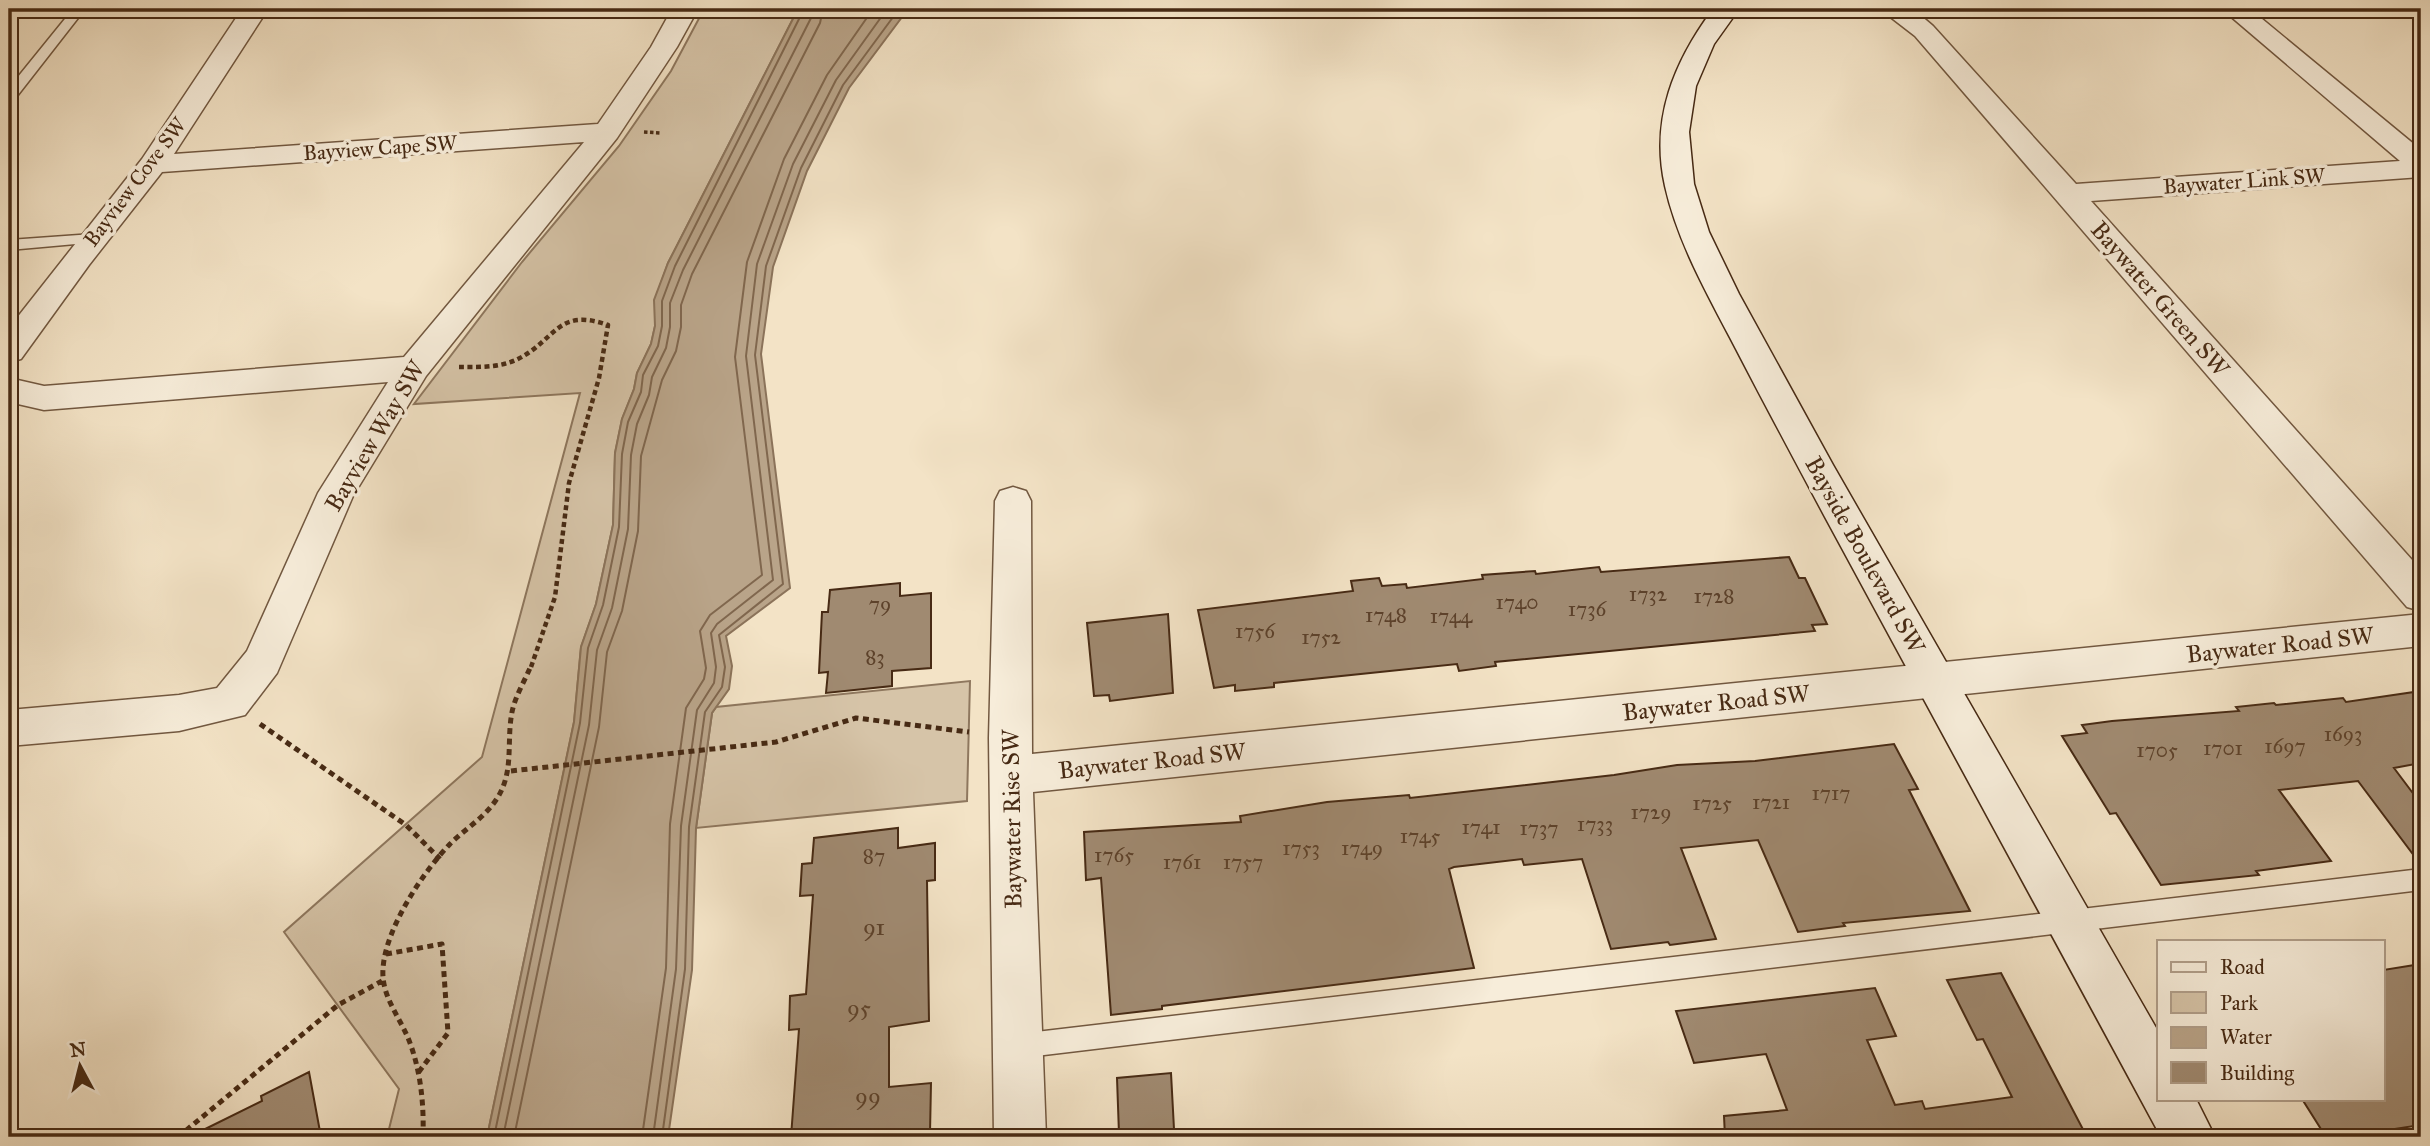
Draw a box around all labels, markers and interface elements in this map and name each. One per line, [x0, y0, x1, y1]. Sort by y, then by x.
street label: Bayview Cove SW [78, 111, 193, 252]
street label: Bayview Cape SW [302, 130, 459, 166]
street label: Baywater Link SW [2162, 162, 2327, 200]
street label: Baywater Green SW [2084, 215, 2237, 384]
street label: Bayview Way SW [318, 354, 432, 517]
street label: Bayside Boulevard SW [1798, 451, 1932, 660]
house number: 1732 [1629, 581, 1668, 607]
house number: 1728 [1693, 583, 1735, 609]
house number: 1740 [1496, 589, 1538, 615]
house number: 79 [869, 591, 891, 617]
house number: 1736 [1568, 596, 1608, 622]
house number: 1748 [1365, 602, 1407, 628]
house number: 1744 [1430, 603, 1473, 629]
house number: 1756 [1235, 618, 1276, 644]
street label: Baywater Road SW [2185, 620, 2376, 670]
house number: 1752 [1301, 624, 1341, 650]
house number: 83 [865, 644, 885, 670]
street label: Baywater Road SW [1621, 678, 1812, 728]
house number: 1693 [2324, 721, 2362, 747]
street label: Baywater Rise SW [995, 728, 1029, 909]
house number: 1697 [2264, 733, 2306, 759]
house number: 1701 [2203, 735, 2243, 761]
street label: Baywater Road SW [1057, 736, 1248, 786]
house number: 1705 [2136, 737, 2178, 763]
house number: 1717 [1811, 780, 1851, 806]
house number: 1721 [1752, 789, 1790, 815]
house number: 1725 [1692, 790, 1732, 816]
house number: 1729 [1630, 799, 1672, 825]
house number: 1733 [1577, 811, 1613, 837]
house number: 1741 [1461, 814, 1501, 840]
house number: 1737 [1519, 815, 1559, 841]
house number: 1745 [1400, 823, 1440, 849]
house number: 1753 [1282, 835, 1320, 861]
house number: 1749 [1341, 835, 1383, 861]
house number: 1765 [1094, 842, 1134, 868]
house number: 87 [863, 843, 885, 869]
house number: 1761 [1163, 849, 1201, 875]
house number: 1757 [1223, 849, 1263, 875]
house number: 91 [863, 912, 885, 942]
legend [2157, 940, 2384, 1100]
text: Road [2220, 954, 2265, 980]
text: Park [2220, 990, 2258, 1016]
house number: 95 [847, 993, 871, 1023]
text: Water [2220, 1024, 2272, 1050]
north arrow [46, 1030, 116, 1100]
text: N [69, 1037, 87, 1062]
text: Building [2220, 1060, 2294, 1086]
house number: 99 [855, 1081, 881, 1111]

